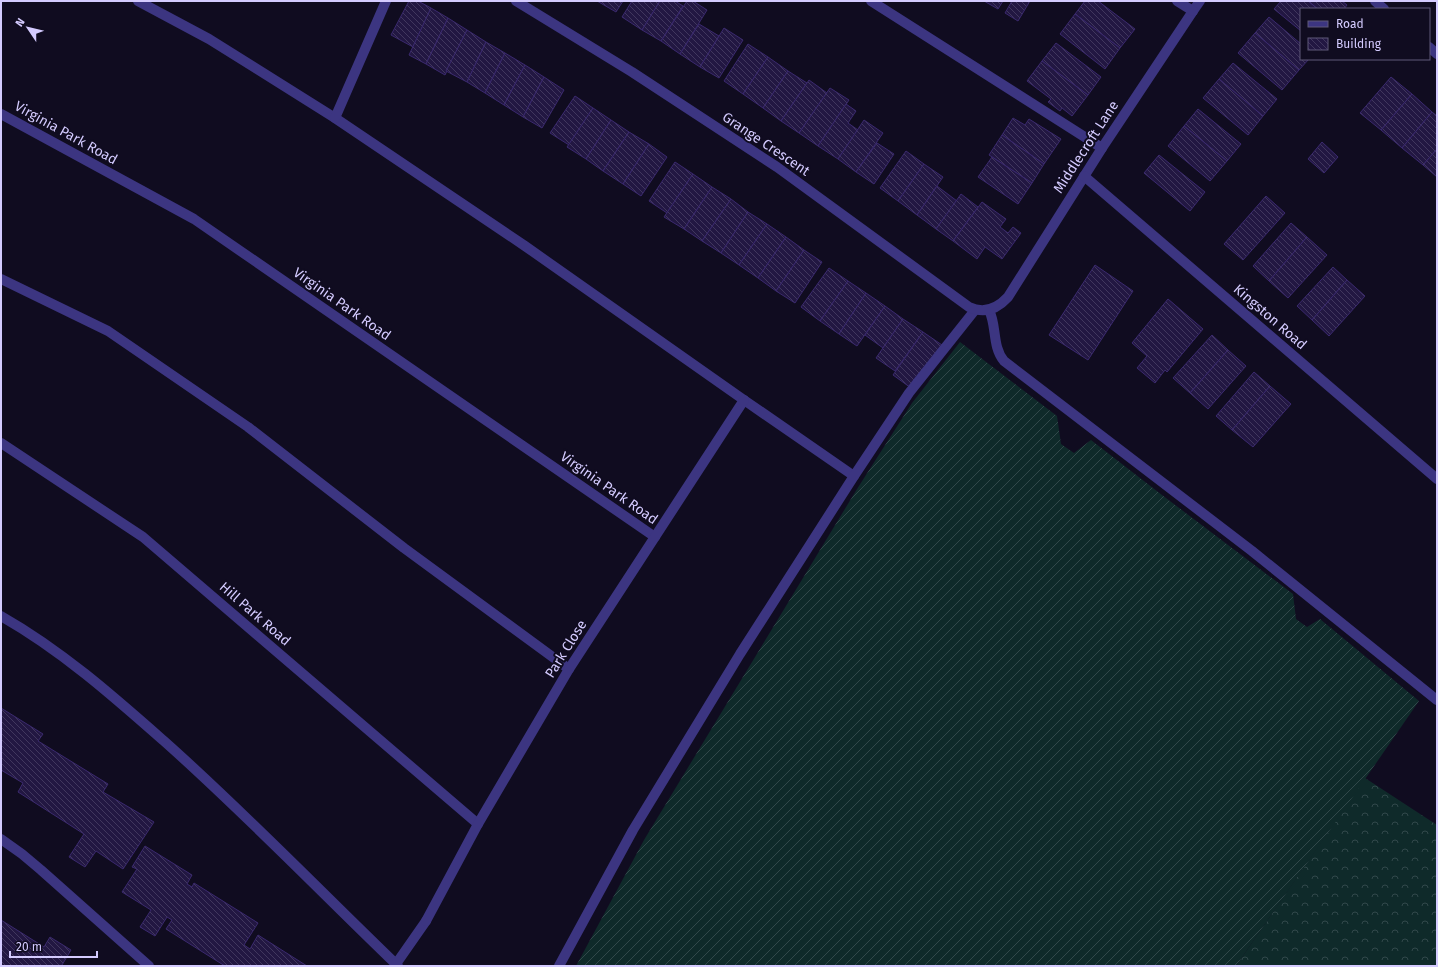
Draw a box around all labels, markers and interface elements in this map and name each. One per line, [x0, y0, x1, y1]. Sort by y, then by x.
north arrow [8, 8, 48, 48]
legend [1300, 8, 1430, 60]
text: N [13, 16, 28, 29]
text: Road [1336, 17, 1364, 31]
text: Building [1336, 37, 1382, 51]
street label: Virginia Park Road [12, 98, 120, 168]
street label: Middlecroft Lane [1050, 98, 1122, 196]
street label: Grange Crescent [719, 108, 814, 180]
street label: Virginia Park Road [290, 264, 394, 344]
street label: Kingston Road [1230, 281, 1310, 353]
street label: Virginia Park Road [557, 448, 661, 528]
street label: Hill Park Road [216, 578, 294, 650]
street label: Park Close [541, 617, 591, 681]
scale bar [10, 933, 97, 959]
text: 20 m [16, 940, 42, 954]

